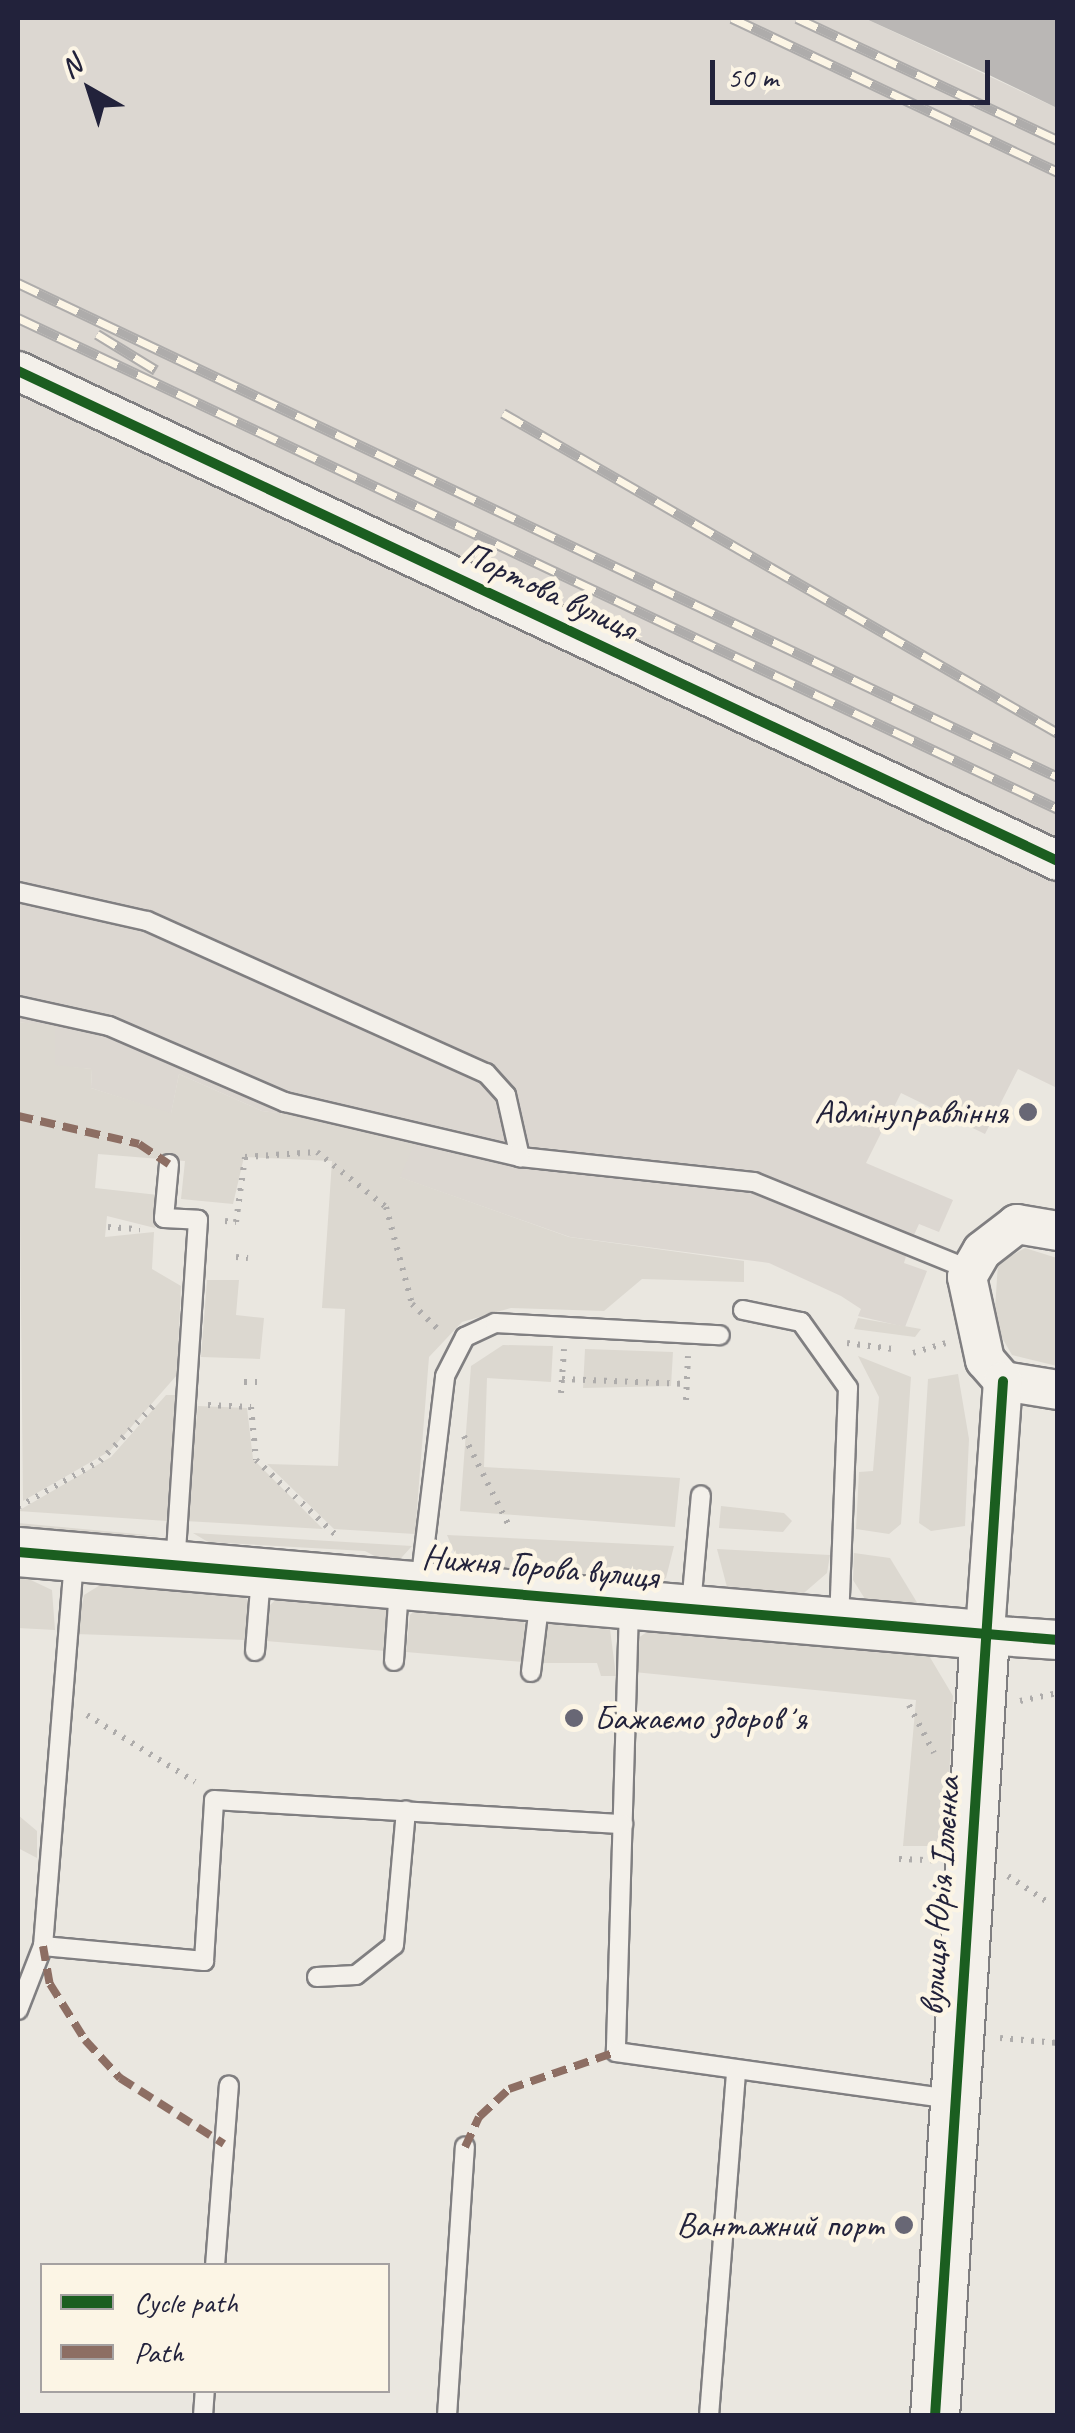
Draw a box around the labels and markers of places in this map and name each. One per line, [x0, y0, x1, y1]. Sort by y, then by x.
place label: Адмінуправління [814, 1091, 1008, 1133]
marker: Адмінуправління [1017, 1101, 1039, 1123]
place label: Бажаємо здоровʼя [594, 1697, 806, 1739]
marker: Бажаємо здоровʼя [563, 1707, 585, 1729]
place label: Вантажний порт [676, 2204, 884, 2246]
marker: Вантажний порт [893, 2214, 915, 2236]

